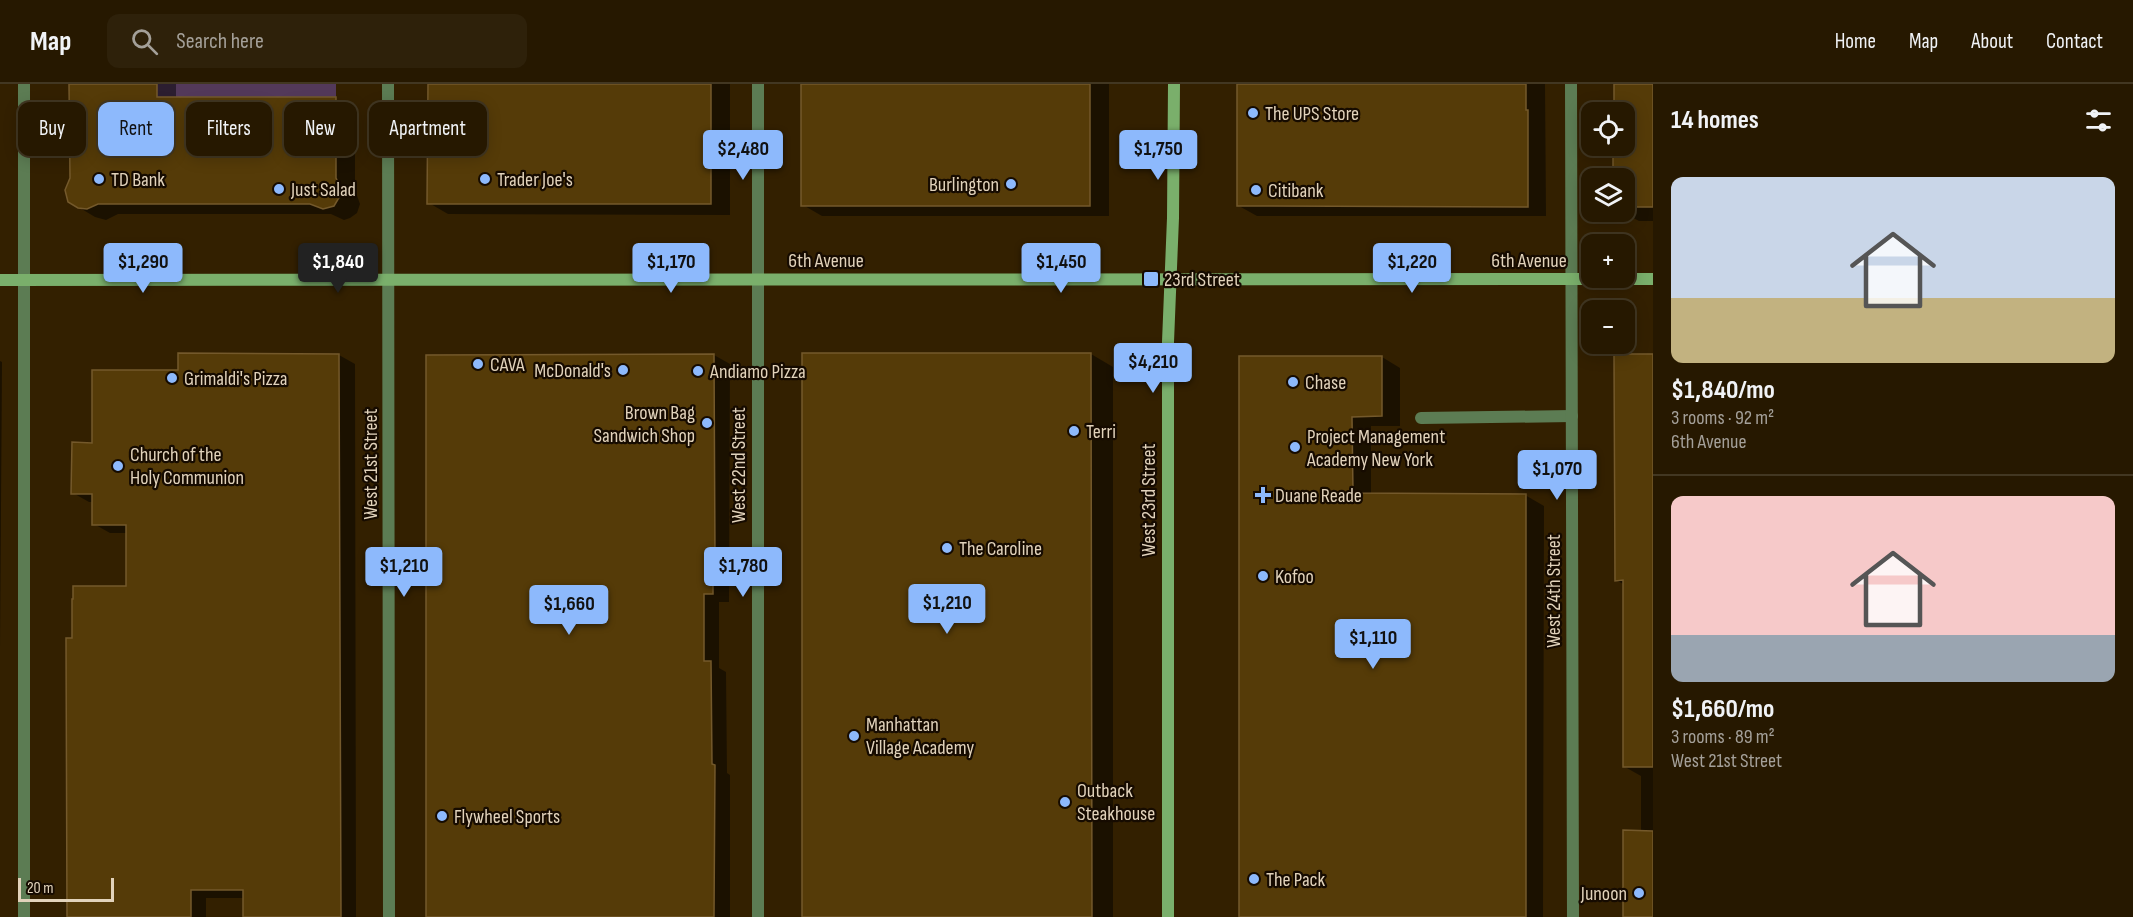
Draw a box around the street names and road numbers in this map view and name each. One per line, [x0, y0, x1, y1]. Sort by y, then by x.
street label: 6th Avenue [788, 249, 864, 273]
street label: 6th Avenue [1491, 249, 1567, 273]
street label: West 22nd Street [727, 407, 751, 523]
street label: West 21st Street [359, 408, 383, 520]
street label: West 23rd Street [1137, 444, 1161, 556]
street label: West 24th Street [1542, 534, 1566, 648]

